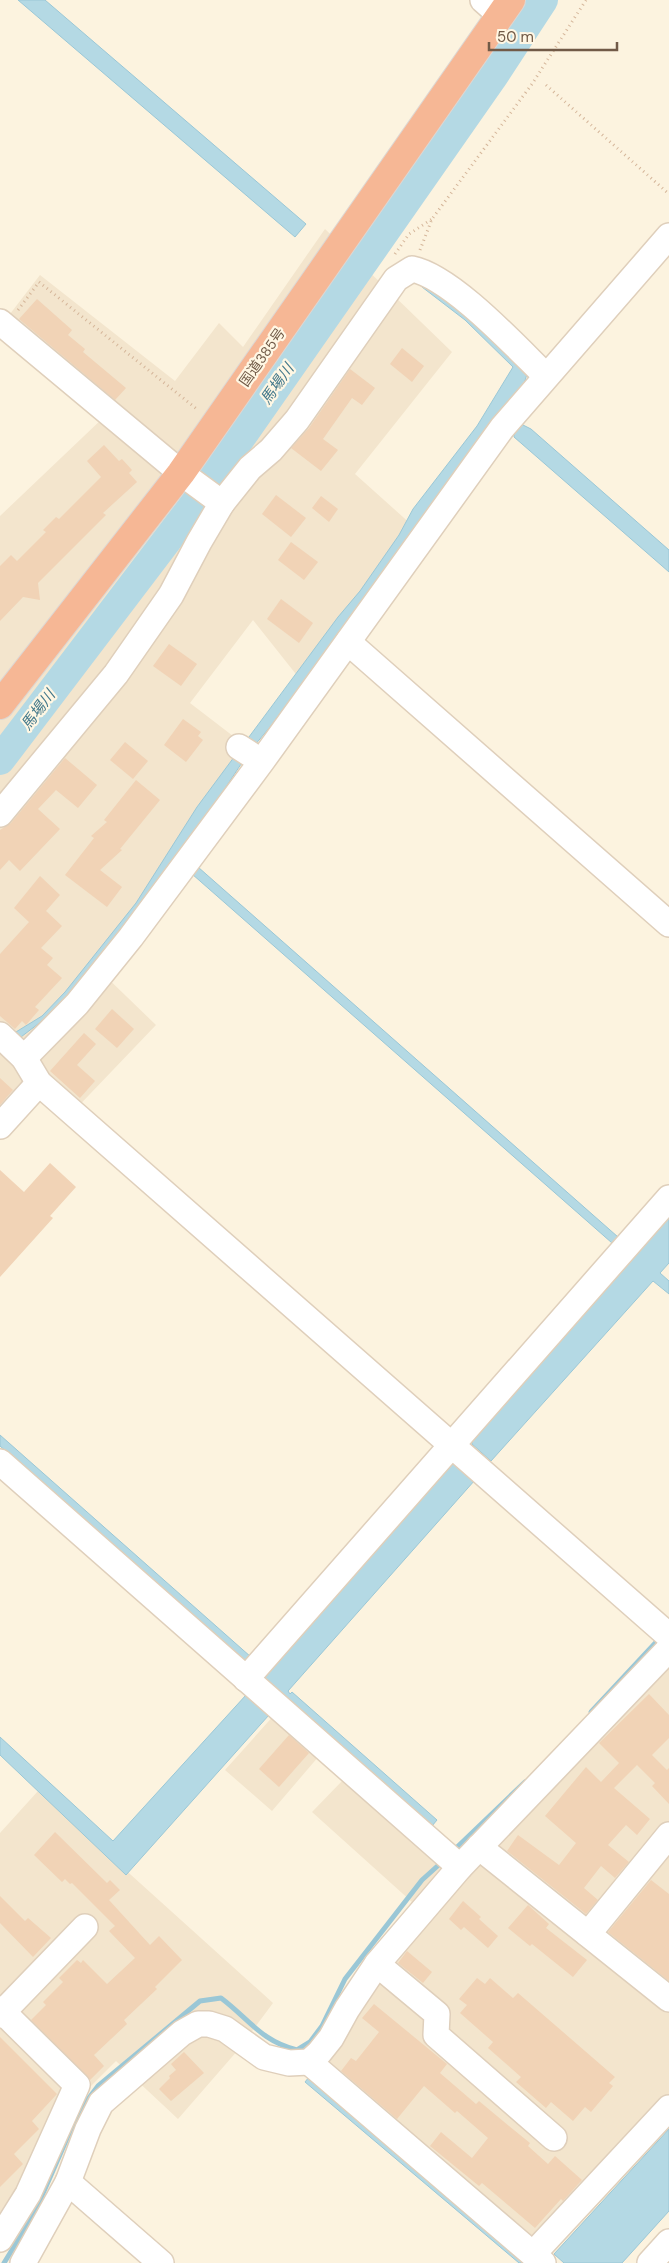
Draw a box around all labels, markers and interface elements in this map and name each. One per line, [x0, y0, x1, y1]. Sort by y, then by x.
scale bar [489, 20, 616, 52]
text: 50 m [497, 27, 534, 47]
street label: 国道385号 [235, 324, 289, 390]
water label: 馬場川 [256, 358, 299, 408]
water label: 馬場川 [16, 684, 61, 734]

